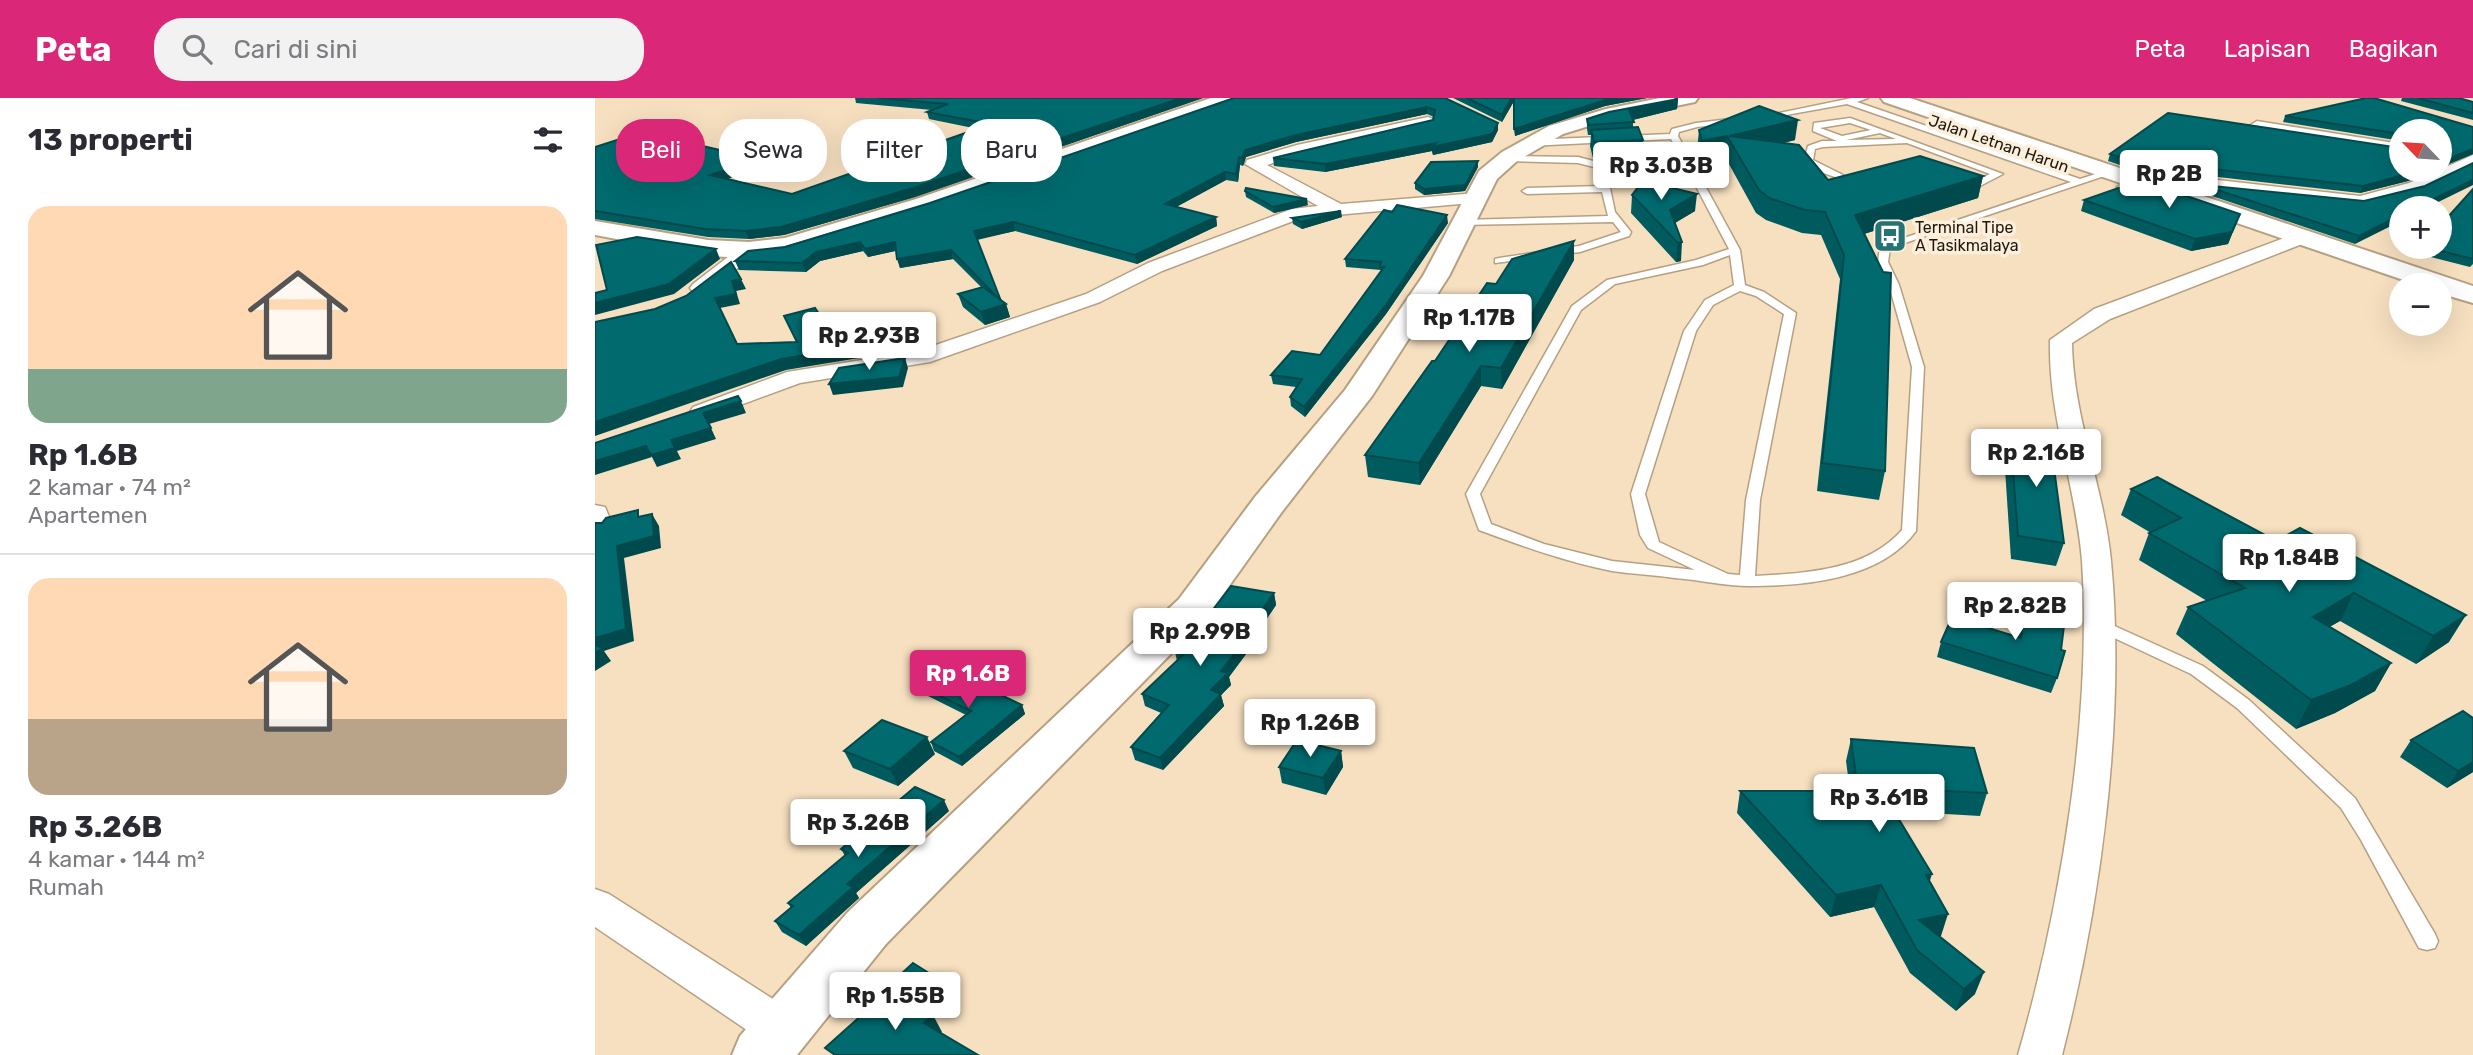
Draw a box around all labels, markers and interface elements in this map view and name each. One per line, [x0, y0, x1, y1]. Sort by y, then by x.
search box [154, 18, 644, 81]
text: Peta [35, 30, 112, 69]
icon: search [178, 30, 216, 68]
text: Cari di sini [234, 34, 357, 65]
text: Peta [2134, 35, 2186, 63]
text: Lapisan [2224, 35, 2311, 63]
text: Bagikan [2349, 35, 2438, 63]
street label: Jalan Letnan Harun [1926, 111, 2071, 176]
chip: Beli [616, 119, 705, 182]
chip: Sewa [719, 119, 827, 182]
chip: Filter [841, 119, 947, 182]
chip: Baru [961, 119, 1062, 182]
north arrow [2389, 119, 2452, 182]
map controls [2389, 119, 2452, 336]
icon: filters [529, 121, 567, 159]
text: 13 properti [28, 122, 193, 158]
pin: Rp 3.03B [1589, 142, 1733, 202]
pin: Rp 2B [2120, 150, 2218, 210]
text: Rp 3.03B [1609, 151, 1713, 179]
text: Rp 2B [2136, 159, 2202, 187]
button: + [2389, 196, 2452, 259]
bus stop icon: Terminal Tipe A Tasikmalaya [1871, 217, 1909, 255]
place label: Terminal Tipe A Tasikmalaya [1915, 218, 2019, 255]
icon: home [235, 252, 361, 378]
button: − [2389, 273, 2452, 336]
pin: Rp 1.17B [1397, 294, 1541, 354]
text: Rp 1.17B [1423, 303, 1515, 331]
pin: Rp 2.93B [797, 313, 941, 372]
text: Rp 2.93B [818, 321, 920, 349]
pin: Rp 2.16B [1964, 430, 2108, 489]
text: Rp 1.6B [28, 437, 138, 473]
text: Rp 2.16B [1987, 438, 2085, 466]
text: 2 kamar · 74 m² [28, 473, 191, 501]
text: Apartemen [28, 501, 148, 529]
pin: Rp 1.84B [2217, 534, 2361, 594]
text: Rp 1.84B [2239, 543, 2339, 571]
pin: Rp 2.82B [1943, 582, 2087, 642]
text: Rp 2.82B [1963, 591, 2067, 619]
pin: Rp 2.99B [1128, 608, 1272, 668]
text: Rp 2.99B [1149, 617, 1251, 645]
icon: home [235, 624, 361, 750]
pin: Rp 1.6B [903, 650, 1033, 710]
text: Rp 1.6B [926, 659, 1010, 687]
pin: Rp 1.26B [1238, 700, 1382, 759]
text: Rp 1.26B [1260, 708, 1360, 736]
pin: Rp 3.61B [1807, 774, 1951, 834]
text: Rp 3.61B [1830, 783, 1928, 811]
pin: Rp 3.26B [786, 800, 930, 859]
text: Rp 3.26B [806, 808, 910, 836]
text: Rp 3.26B [28, 809, 163, 845]
text: 4 kamar · 144 m² [28, 845, 205, 873]
text: Rumah [28, 873, 104, 901]
pin: Rp 1.55B [823, 972, 967, 1032]
text: Rp 1.55B [845, 981, 945, 1009]

